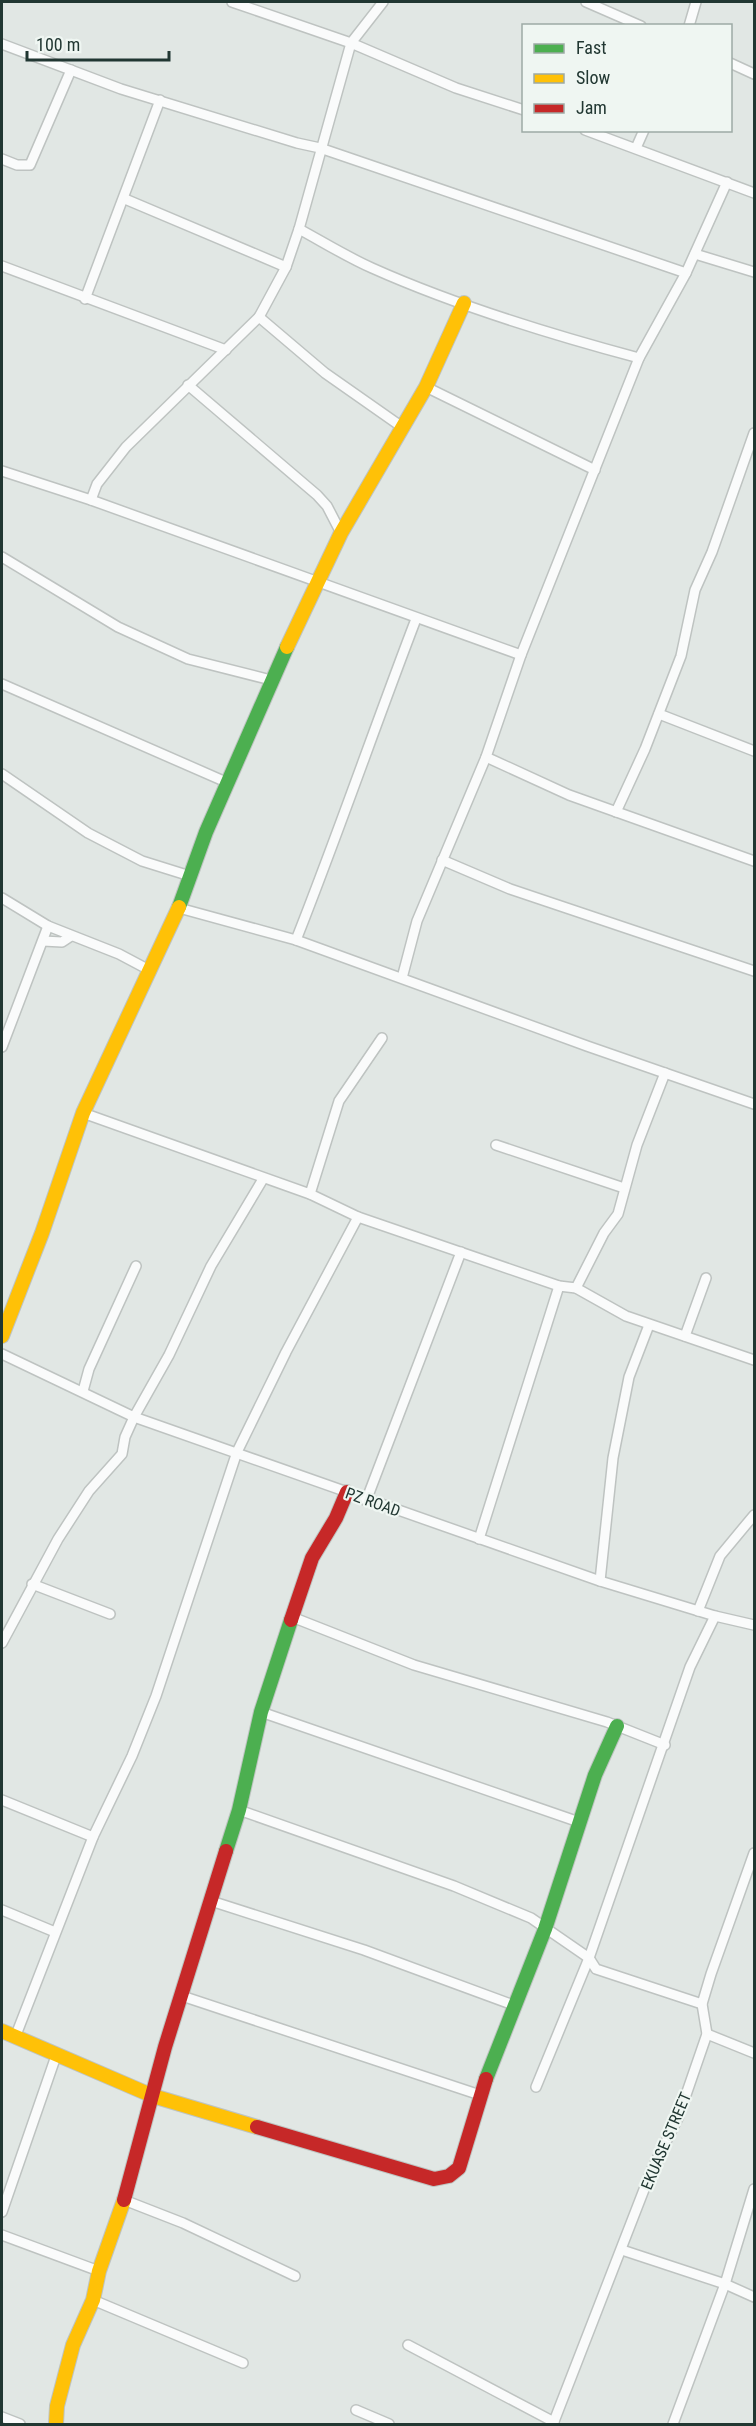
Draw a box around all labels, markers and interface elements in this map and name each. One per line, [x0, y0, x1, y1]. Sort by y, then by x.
scale bar [27, 24, 170, 62]
legend [522, 24, 732, 132]
text: 100 m [36, 34, 80, 55]
text: Fast [576, 37, 607, 58]
text: Slow [576, 67, 611, 88]
text: Jam [576, 97, 607, 118]
street label: PZ ROAD [343, 1483, 403, 1521]
street label: EKUASE STREET [637, 2089, 695, 2193]

